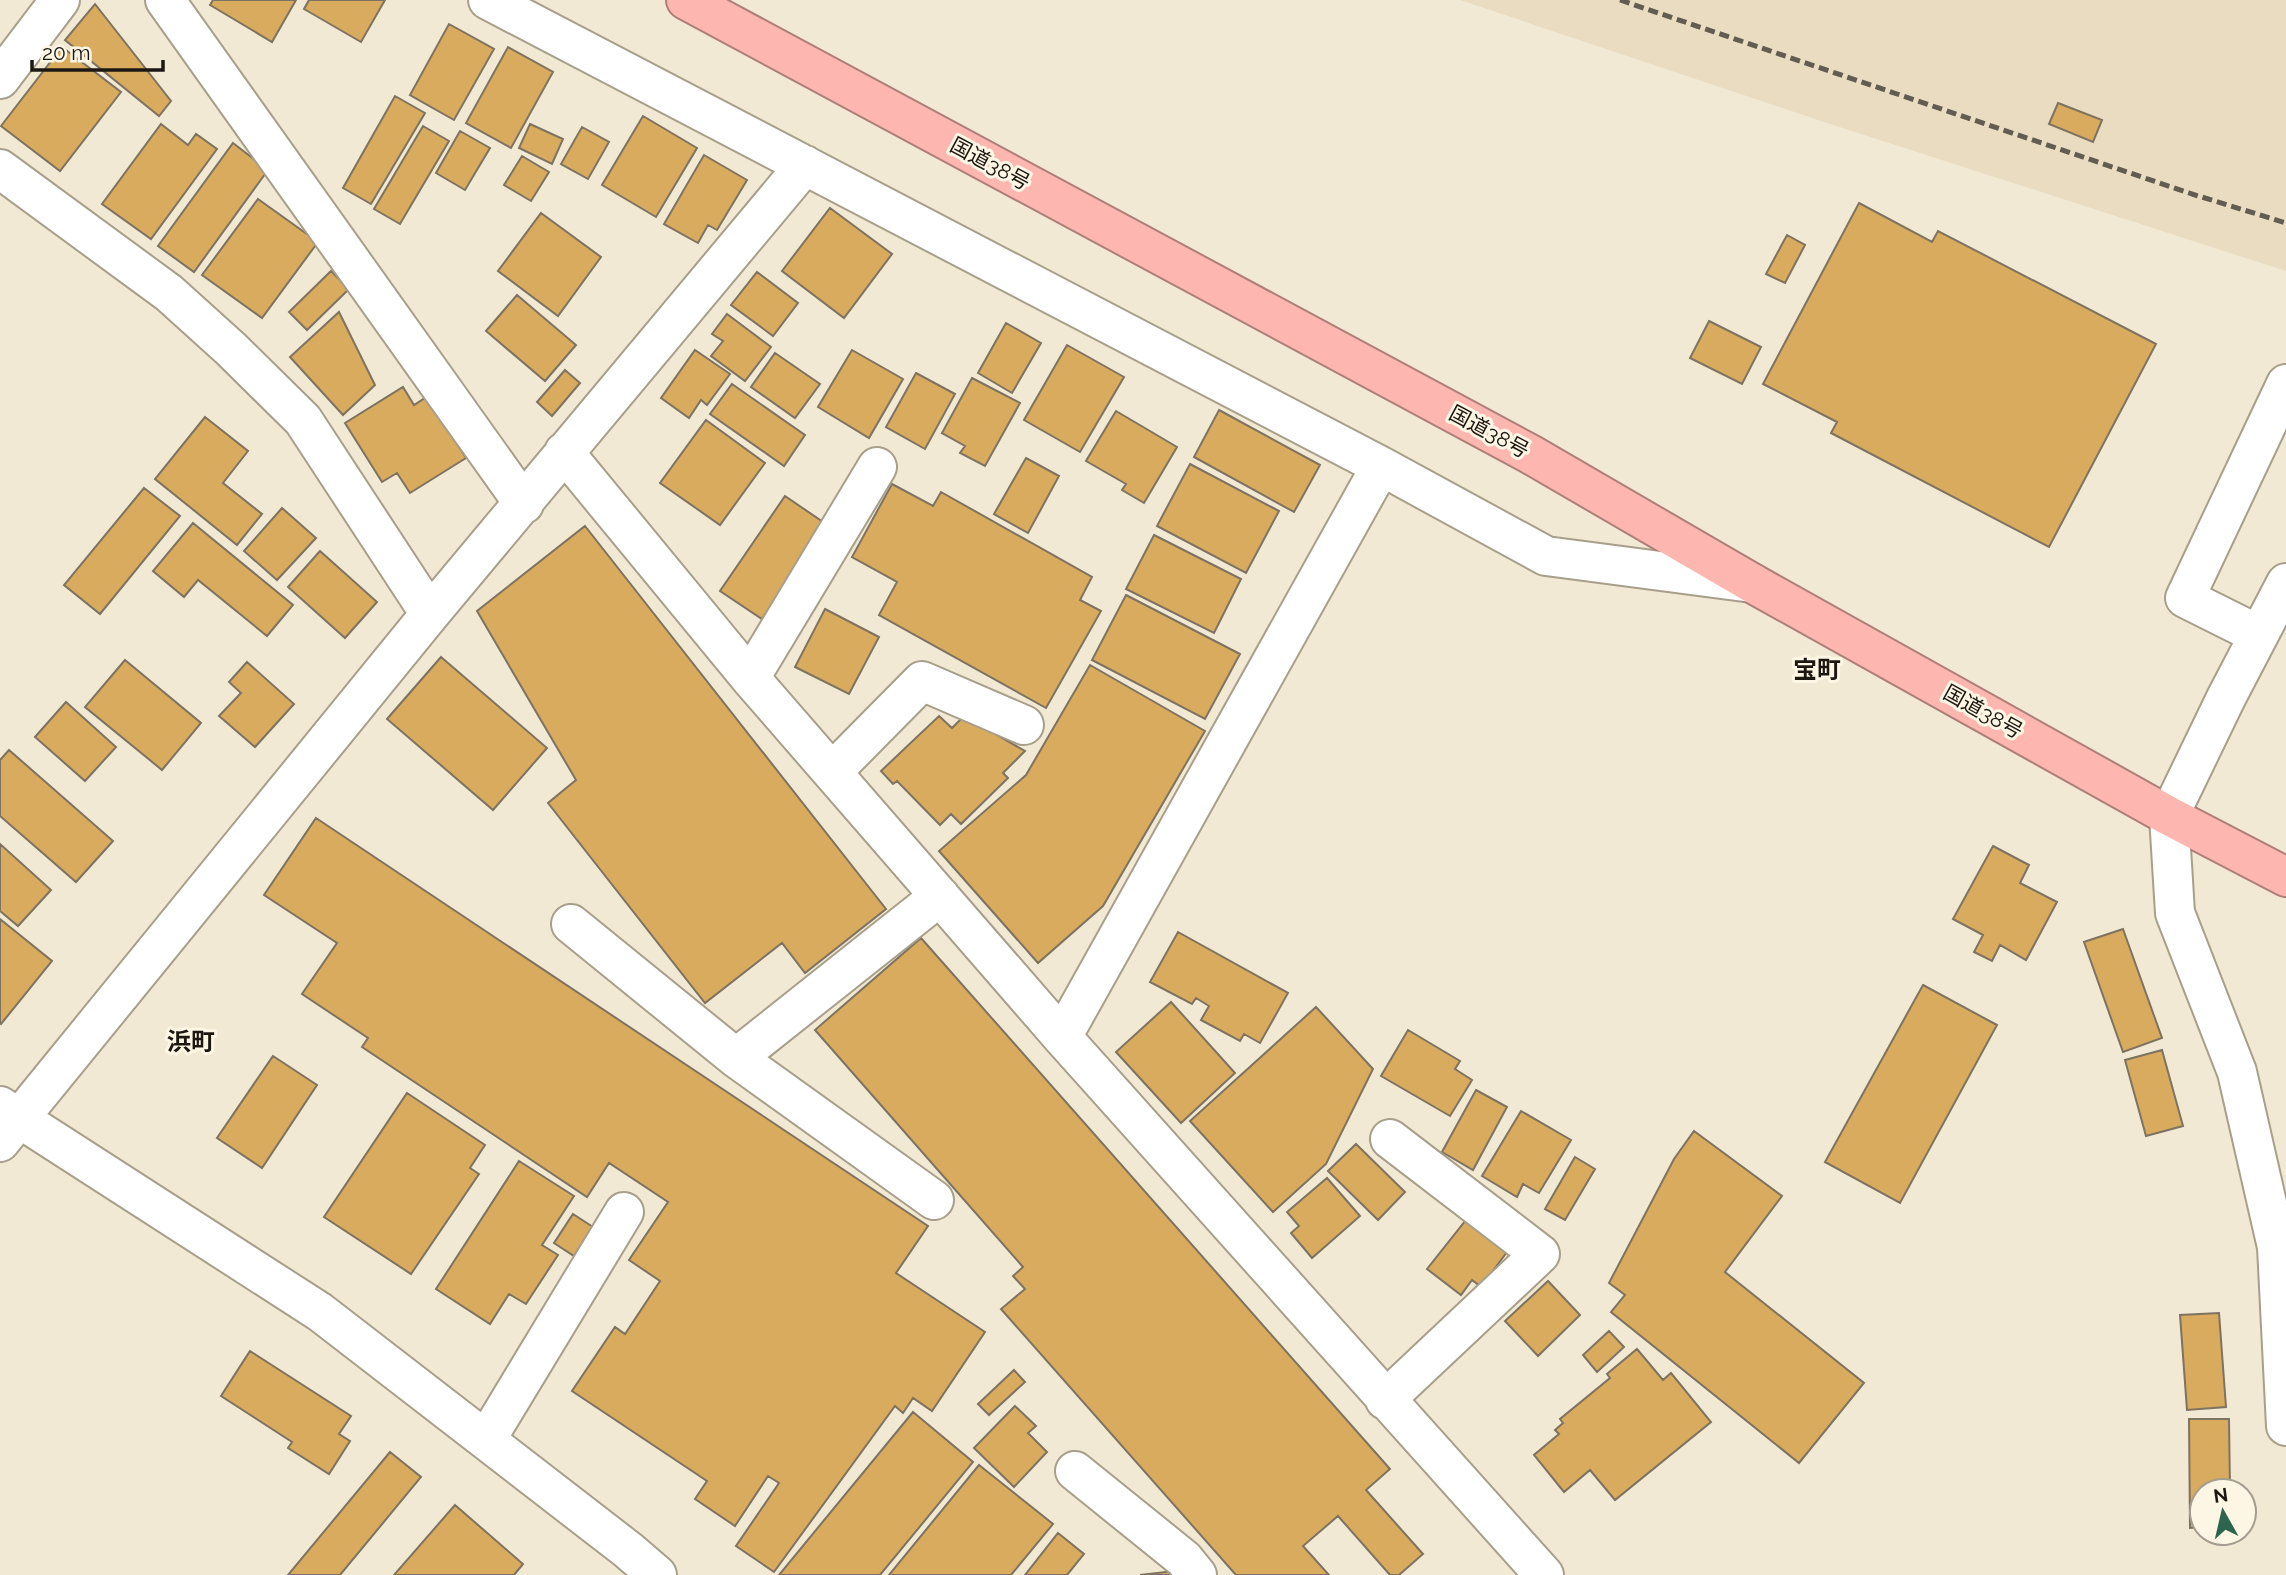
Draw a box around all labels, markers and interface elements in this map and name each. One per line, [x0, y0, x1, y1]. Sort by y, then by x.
scale bar [32, 28, 163, 72]
text: 20 m [42, 40, 90, 65]
street label: 国道38号 [946, 132, 1034, 195]
street label: 国道38号 [1445, 400, 1533, 463]
district label: 宝町 [1793, 655, 1841, 684]
street label: 国道38号 [1939, 680, 2027, 744]
district label: 浜町 [167, 1027, 215, 1056]
north arrow [2188, 1477, 2258, 1547]
text: N [2212, 1483, 2229, 1507]

